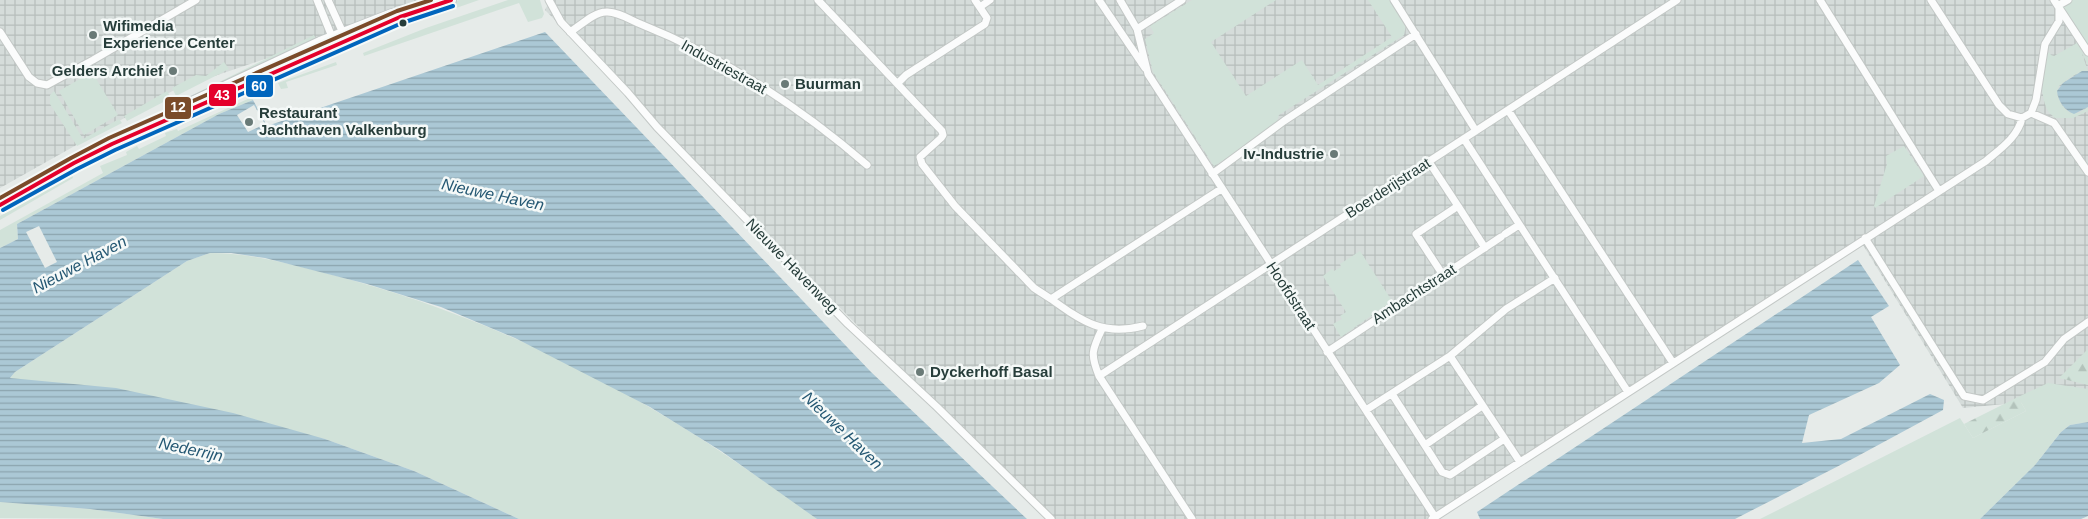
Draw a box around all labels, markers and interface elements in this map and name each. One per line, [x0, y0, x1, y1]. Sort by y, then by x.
place label: Wifimedia Experience Center [103, 17, 235, 51]
unlabelled marker [398, 18, 408, 28]
marker: Wifimedia Experience Center [87, 29, 99, 41]
street label: Industriestraat [679, 36, 771, 97]
place label: Gelders Archief [52, 62, 164, 79]
marker: Gelders Archief [167, 65, 179, 77]
line badge: 60 [245, 74, 274, 98]
place label: Buurman [795, 75, 861, 92]
text: 60 [251, 78, 267, 94]
marker: Buurman [779, 78, 791, 90]
line badge: 43 [208, 83, 237, 107]
text: 43 [214, 87, 230, 103]
line badge: 12 [164, 96, 192, 120]
text: 12 [170, 99, 186, 115]
place label: Restaurant Jachthaven Valkenburg [259, 104, 427, 138]
marker: Restaurant Jachthaven Valkenburg [243, 116, 255, 128]
place label: Iv-Industrie [1243, 145, 1324, 162]
marker: Iv-Industrie [1328, 148, 1340, 160]
street label: Boerderijstraat [1342, 153, 1434, 221]
water label: Nieuwe Haven [440, 175, 546, 214]
street label: Nieuwe Havenweg [743, 215, 842, 317]
water label: Nieuwe Haven [29, 232, 129, 296]
street label: Hoofdstraat [1263, 259, 1320, 334]
street label: Ambachtstraat [1369, 260, 1460, 327]
place label: Dyckerhoff Basal [930, 363, 1053, 380]
marker: Dyckerhoff Basal [914, 366, 926, 378]
water label: Nieuwe Haven [799, 388, 886, 473]
water label: Nederrijn [157, 434, 225, 465]

